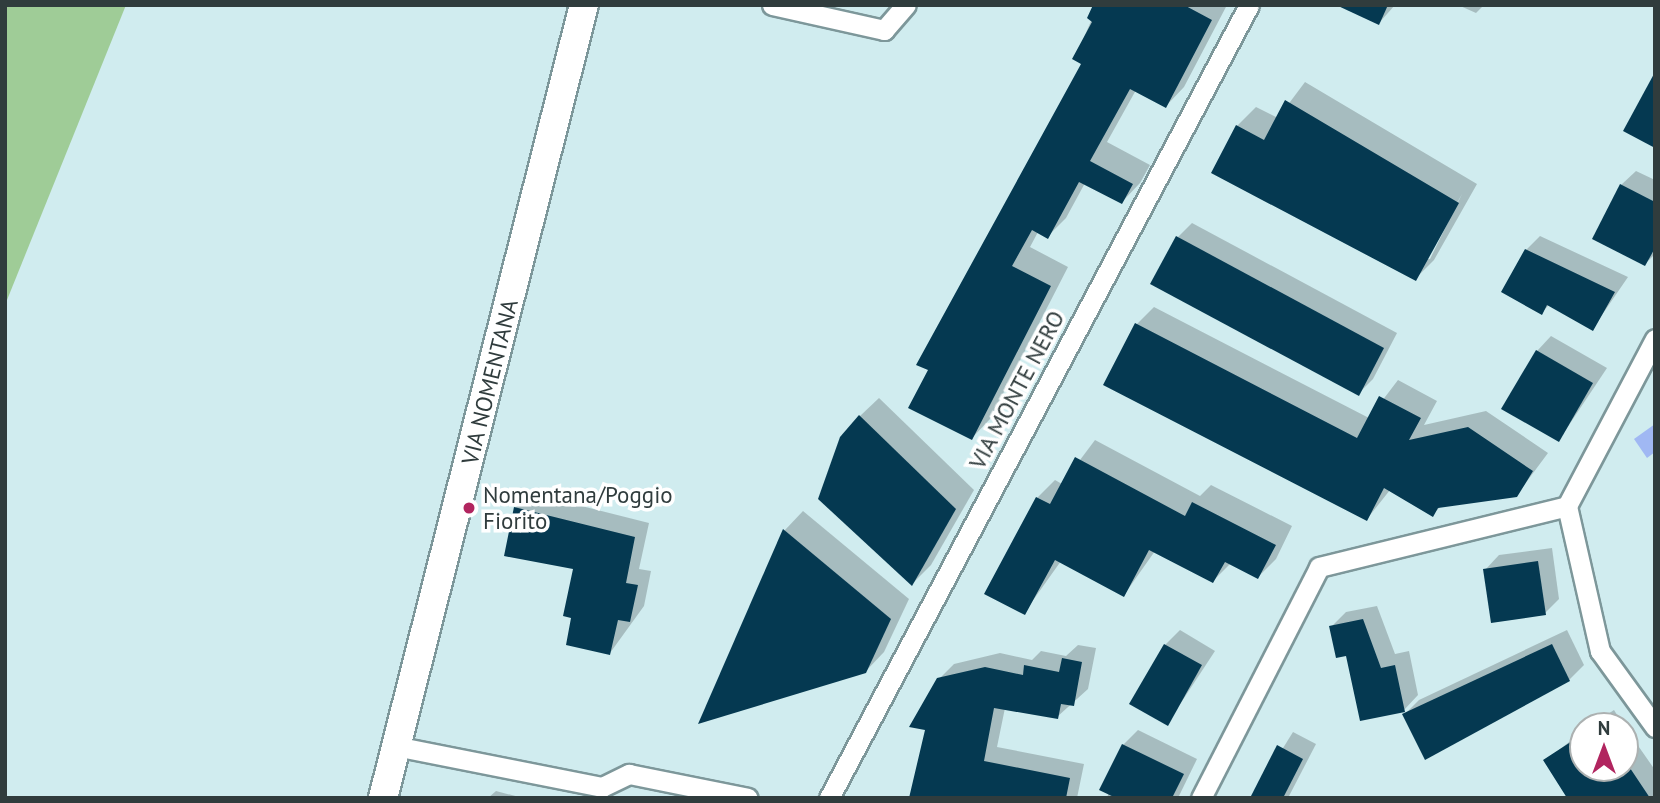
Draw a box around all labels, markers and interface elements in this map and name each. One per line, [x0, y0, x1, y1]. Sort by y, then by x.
street label: VIA NOMENTANA [456, 296, 524, 468]
street label: VIA MONTE NERO [963, 306, 1071, 474]
place label: Nomentana/Poggio Fiorito [483, 481, 673, 535]
marker: Nomentana/Poggio Fiorito [461, 500, 477, 516]
north arrow [1569, 712, 1639, 782]
text: N [1598, 716, 1610, 740]

